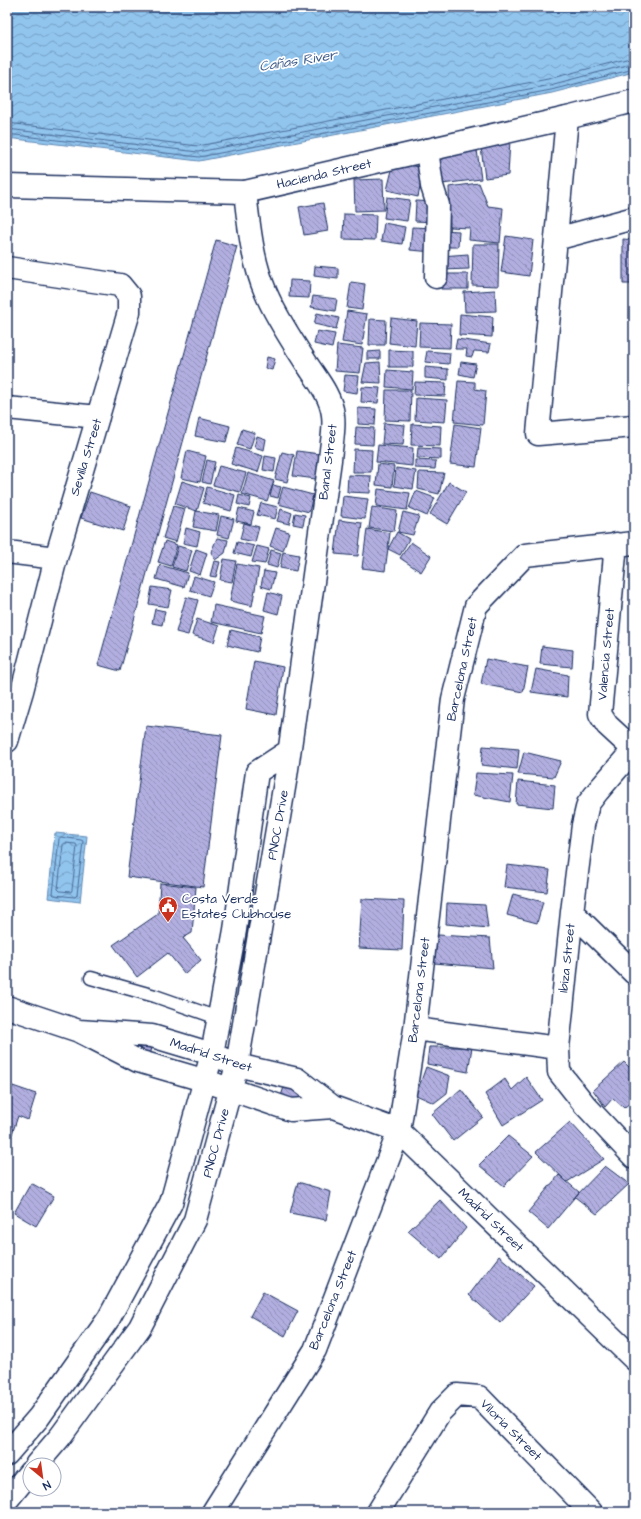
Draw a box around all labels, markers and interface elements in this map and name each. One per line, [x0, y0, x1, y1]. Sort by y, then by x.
water label: Cañas River [258, 45, 340, 77]
street label: Hacienda Street [275, 154, 374, 194]
street label: Sevilla Street [66, 415, 107, 498]
street label: Banal Street [314, 422, 342, 501]
street label: Valencia Street [593, 606, 619, 701]
street label: Barcelona Street [442, 615, 482, 723]
street label: PNOC Drive [263, 789, 293, 861]
place label: Costa Verde Estates Clubhouse [182, 890, 291, 923]
public building icon: Costa Verde Estates Clubhouse [157, 895, 179, 923]
street label: Ibiza Street [554, 922, 580, 994]
street label: Barcelona Street [404, 936, 434, 1044]
street label: Madrid Street [168, 1033, 255, 1077]
street label: PNOC Drive [198, 1106, 234, 1180]
street label: Madrid Street [454, 1184, 528, 1257]
street label: Barcelona Street [305, 1247, 361, 1353]
street label: Viloria Street [476, 1395, 546, 1465]
north arrow [22, 1457, 62, 1497]
text: N [40, 1477, 53, 1494]

